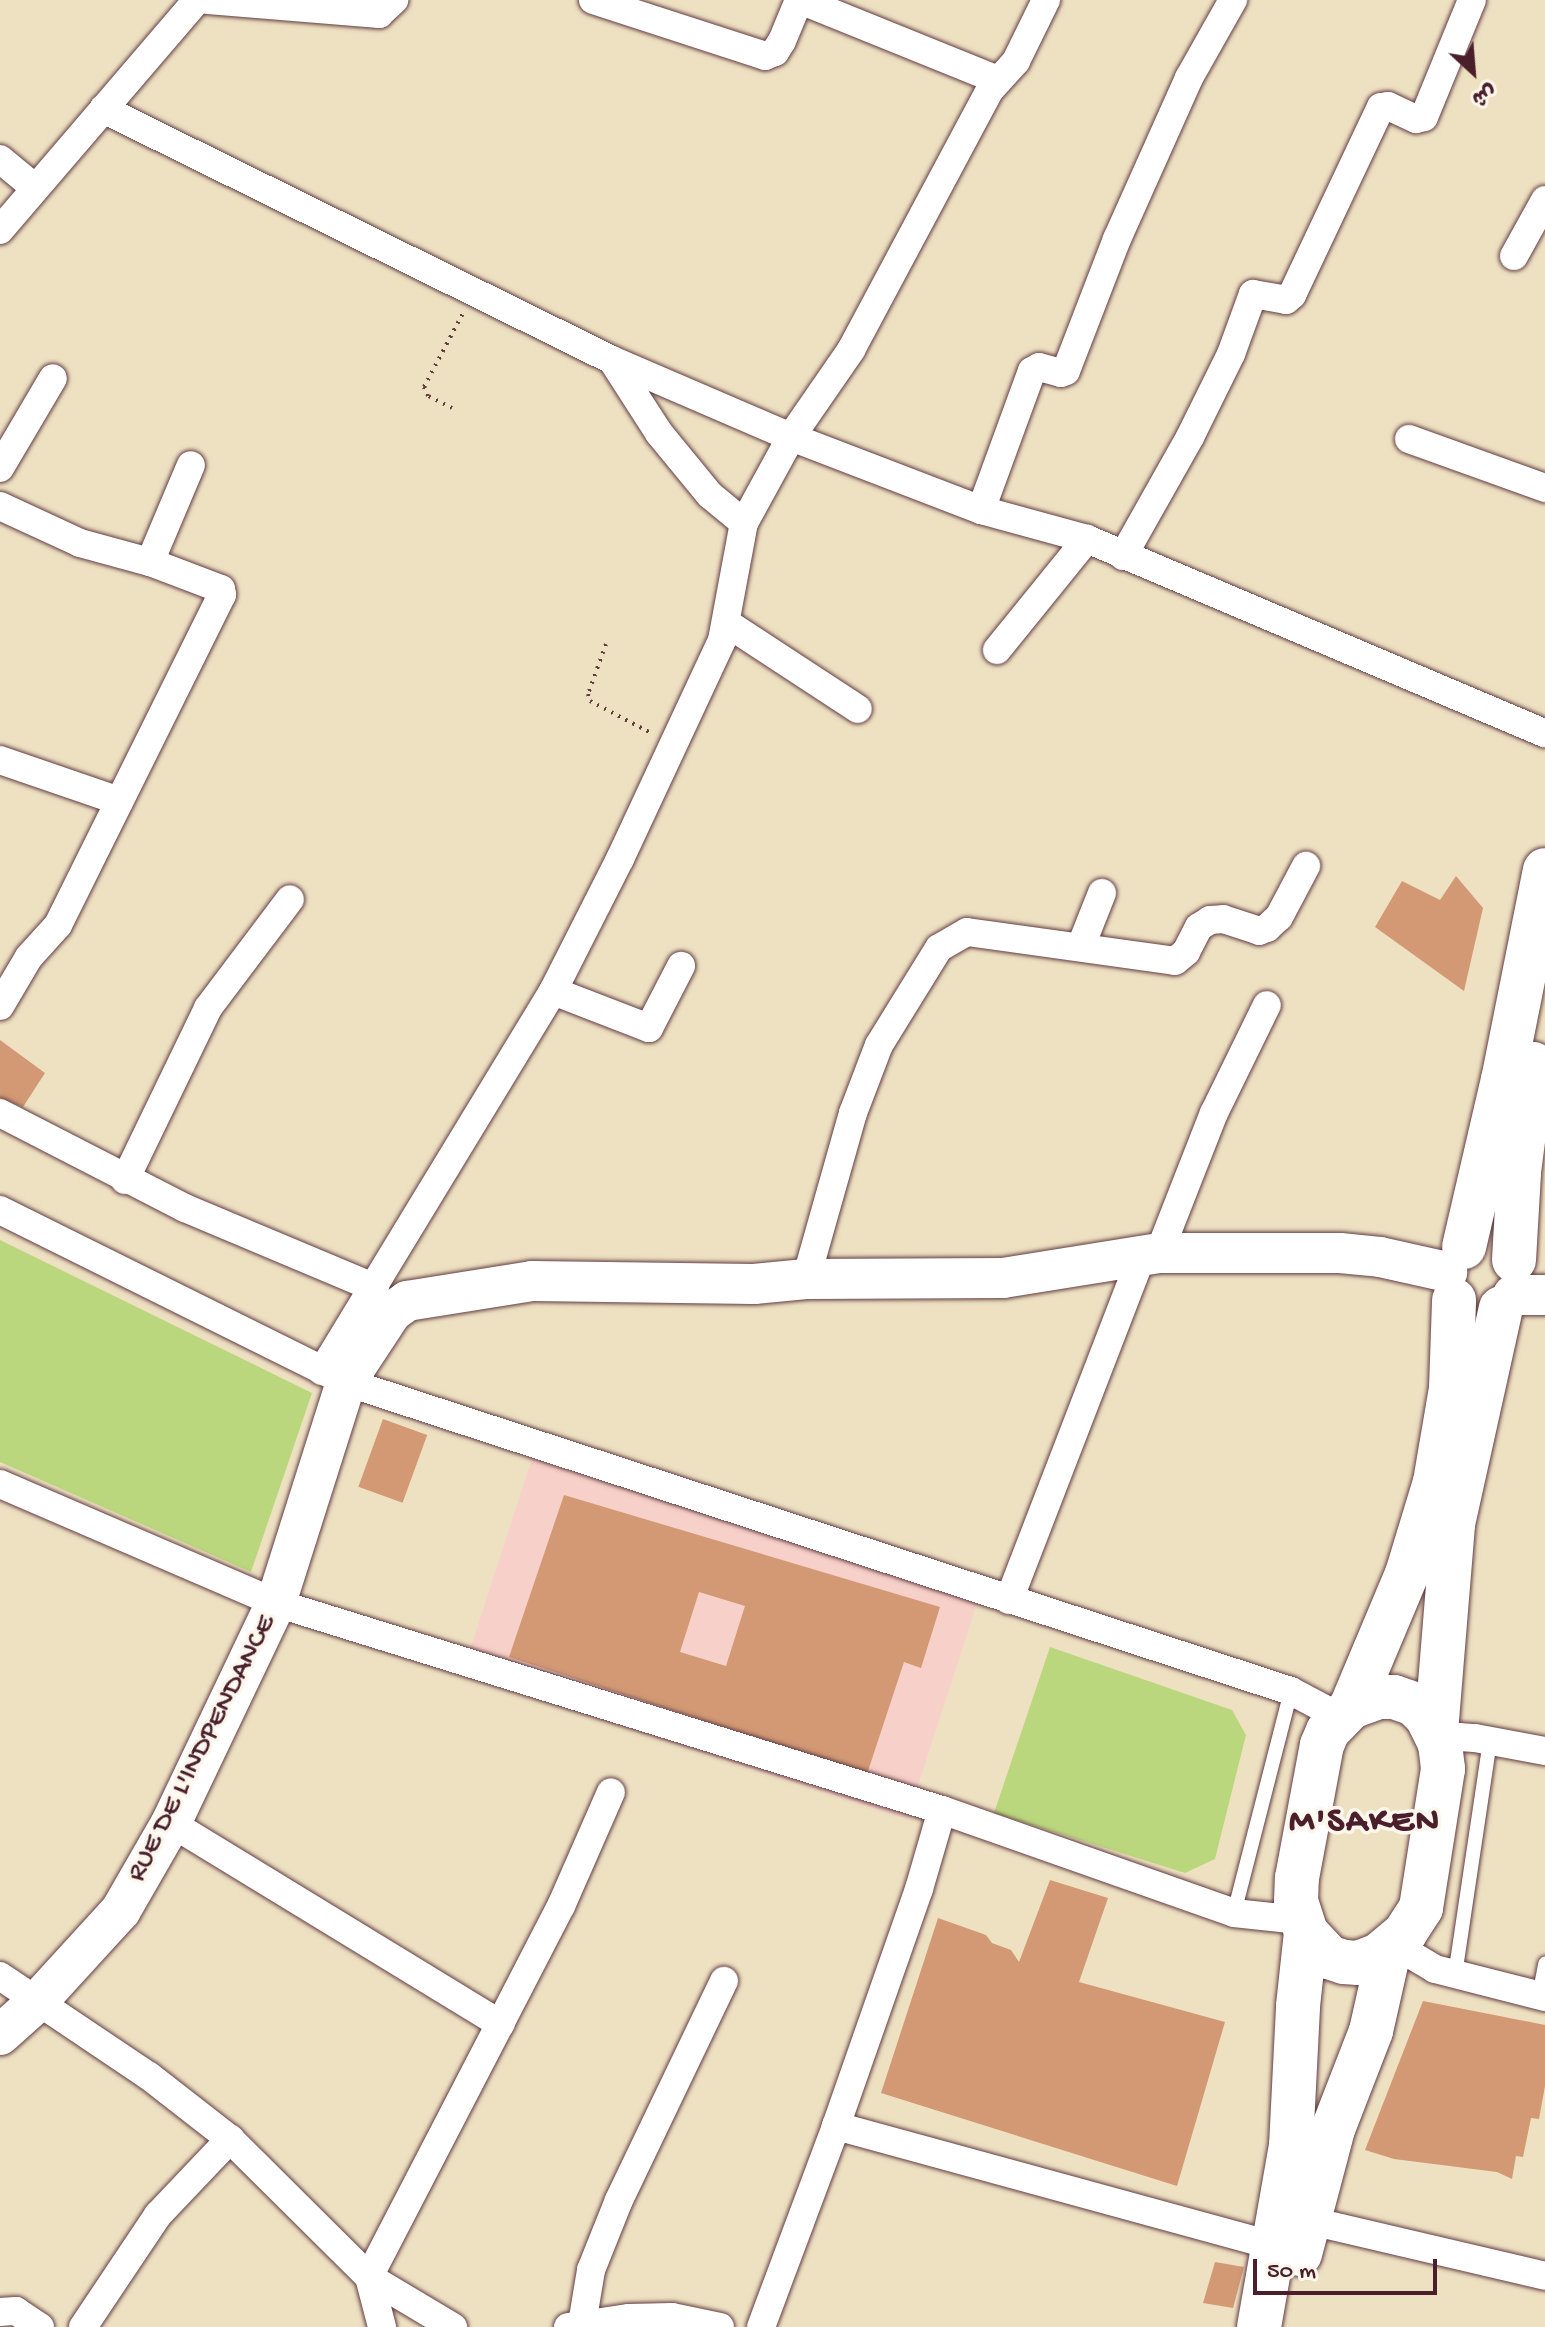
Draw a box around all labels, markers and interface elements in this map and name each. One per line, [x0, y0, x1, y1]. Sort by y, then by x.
north arrow [1433, 32, 1513, 112]
text: ش [1467, 77, 1500, 111]
street label: RUE DE L'INDPENDANCE [121, 1610, 285, 1888]
district label: M'SAKEN [1289, 1801, 1441, 1845]
scale bar [1257, 2243, 1441, 2293]
text: 50 m [1267, 2258, 1316, 2287]

